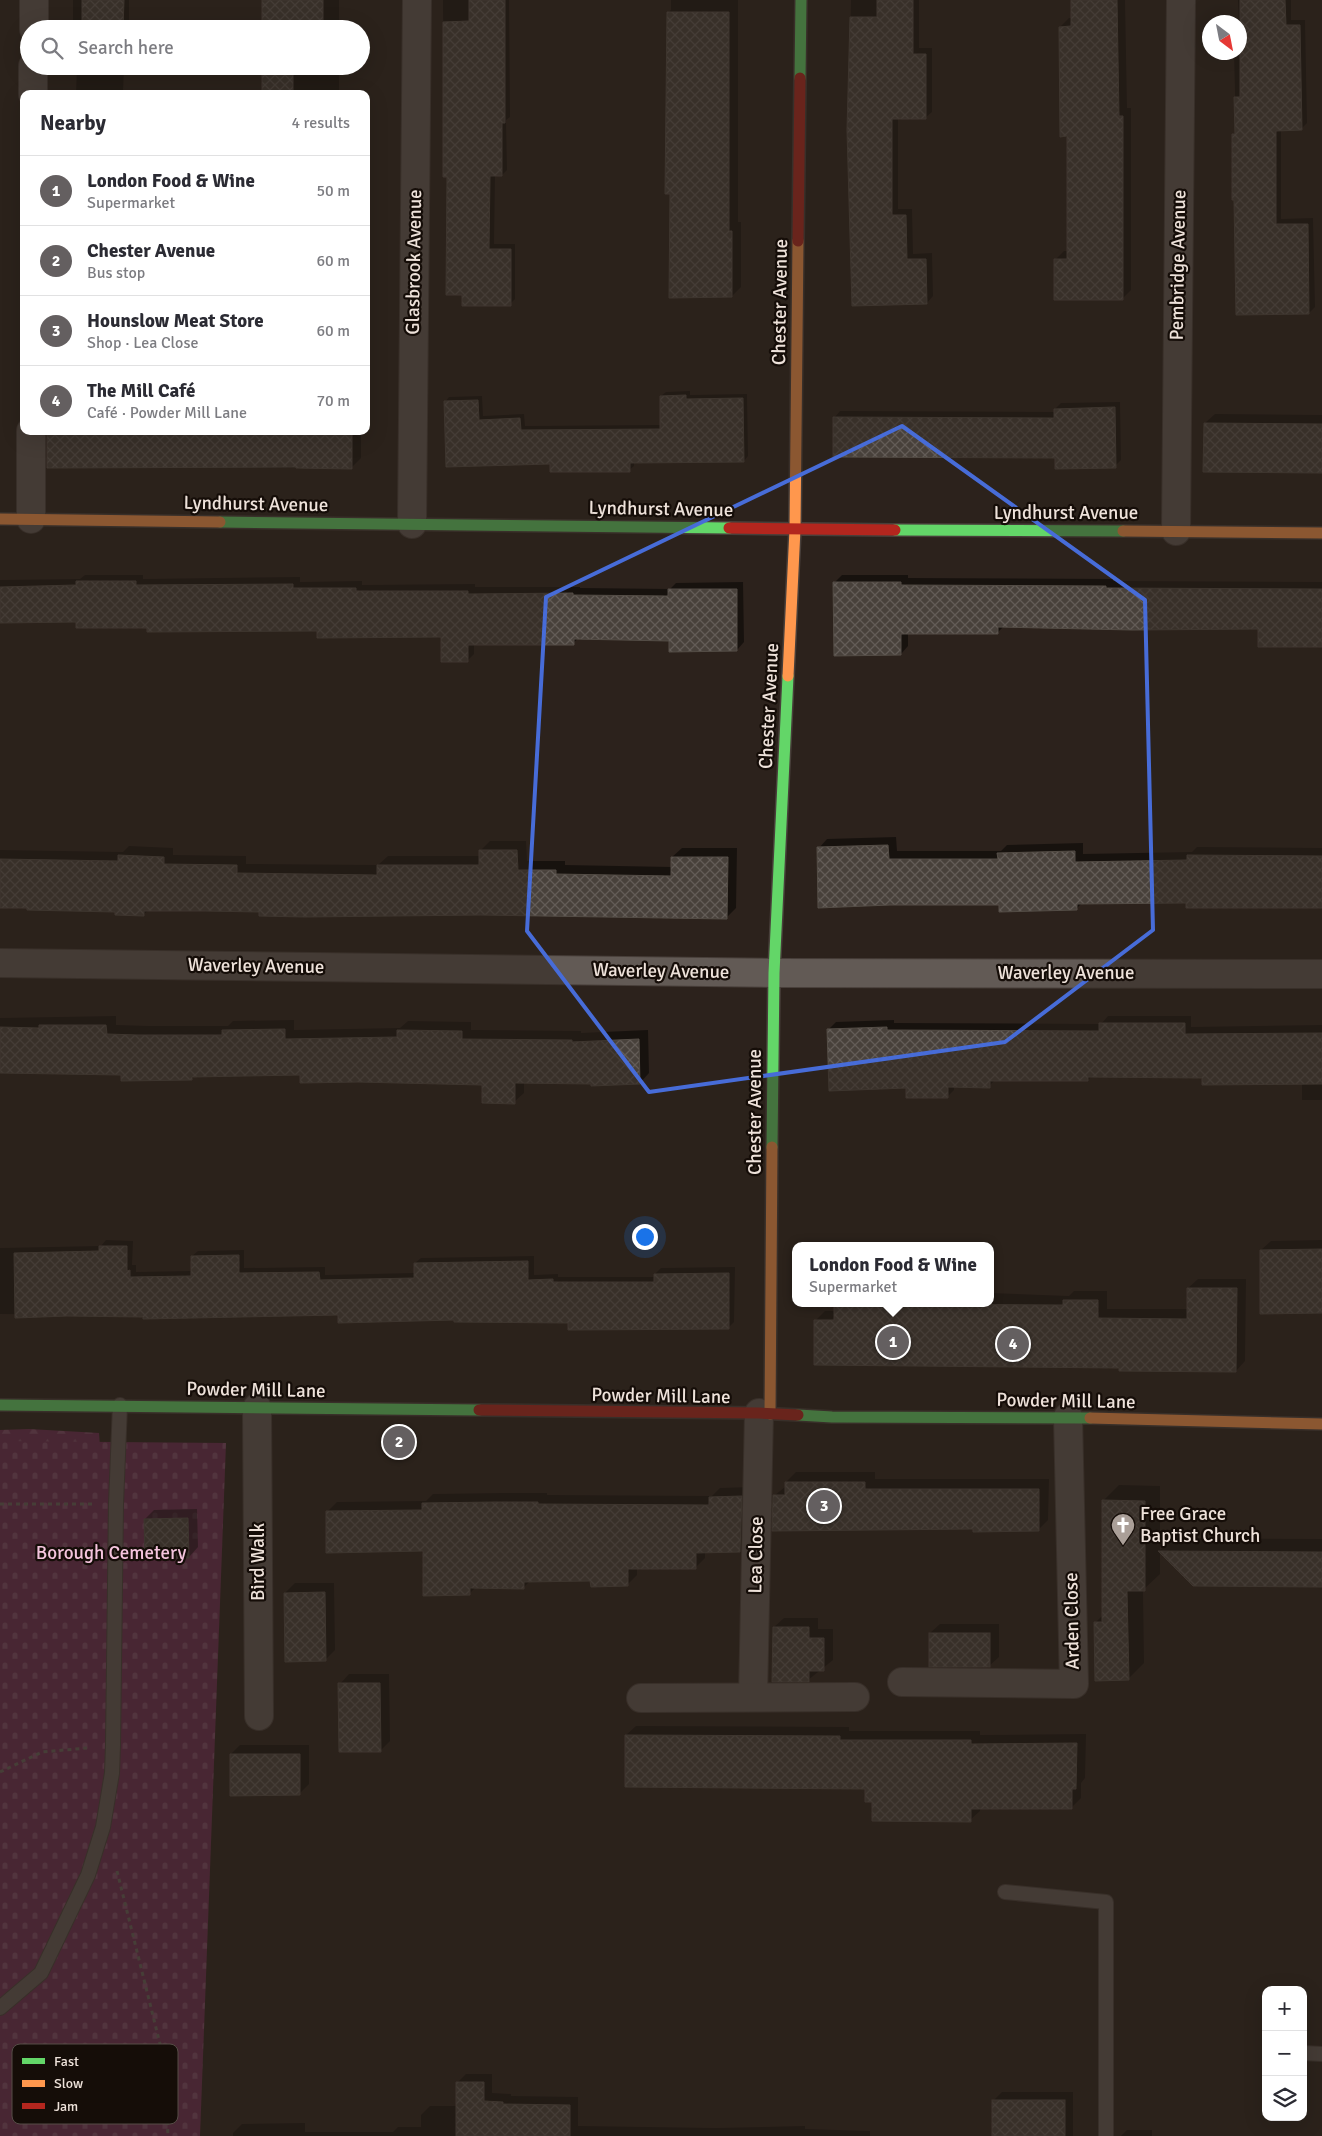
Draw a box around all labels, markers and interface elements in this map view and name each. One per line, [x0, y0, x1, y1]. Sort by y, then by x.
north arrow [1202, 15, 1247, 60]
search box [20, 20, 370, 75]
icon: search [38, 34, 66, 62]
text: Search here [78, 36, 174, 60]
text: Nearby [40, 110, 106, 136]
text: 4 results [291, 113, 350, 133]
text: London Food & Wine [87, 169, 255, 193]
text: 1 [52, 181, 60, 201]
text: 50 m [316, 181, 350, 201]
street label: Glasbrook Avenue [401, 189, 427, 335]
street label: Pembridge Avenue [1165, 189, 1191, 341]
text: Supermarket [87, 193, 175, 213]
text: Chester Avenue [87, 239, 215, 263]
street label: Chester Avenue [767, 239, 793, 365]
text: 2 [52, 251, 60, 271]
text: 60 m [316, 251, 350, 271]
text: Bus stop [87, 263, 145, 283]
text: Hounslow Meat Store [87, 309, 264, 333]
text: 3 [52, 321, 60, 341]
text: 60 m [316, 321, 350, 341]
text: Shop · Lea Close [87, 333, 198, 353]
text: The Mill Café [87, 379, 196, 403]
text: 4 [52, 391, 60, 411]
text: 70 m [316, 391, 350, 411]
text: Café · Powder Mill Lane [87, 403, 247, 423]
street label: Lyndhurst Avenue [183, 491, 329, 517]
street label: Lyndhurst Avenue [588, 496, 734, 522]
street label: Lyndhurst Avenue [994, 501, 1138, 525]
street label: Chester Avenue [754, 642, 784, 770]
street label: Waverley Avenue [187, 953, 325, 979]
street label: Waverley Avenue [592, 958, 730, 984]
street label: Waverley Avenue [998, 961, 1134, 985]
street label: Chester Avenue [743, 1049, 767, 1175]
your location [632, 1224, 658, 1250]
popup [792, 1242, 994, 1307]
text: London Food & Wine [809, 1253, 977, 1277]
text: Supermarket [809, 1277, 897, 1297]
pin: 1 [877, 1323, 909, 1361]
pin: 4 [997, 1325, 1029, 1363]
street label: Powder Mill Lane [186, 1377, 326, 1403]
street label: Powder Mill Lane [591, 1383, 731, 1409]
street label: Powder Mill Lane [996, 1388, 1136, 1414]
pin: 2 [383, 1423, 415, 1461]
pin: 3 [808, 1487, 840, 1525]
place label: Free Grace Baptist Church [1140, 1502, 1260, 1548]
church icon: Free Grace Baptist Church [1110, 1512, 1136, 1546]
street label: Lea Close [743, 1516, 769, 1594]
street label: Bird Walk [246, 1523, 270, 1601]
park label: Borough Cemetery [36, 1541, 186, 1565]
street label: Arden Close [1059, 1572, 1085, 1670]
map controls [1262, 1986, 1307, 2121]
button: + [1262, 1986, 1307, 2031]
button: − [1262, 2031, 1307, 2076]
legend [12, 2044, 178, 2124]
text: Fast [54, 2053, 79, 2070]
text: Slow [54, 2075, 83, 2092]
button: layers [1262, 2076, 1307, 2121]
text: Jam [54, 2098, 78, 2115]

